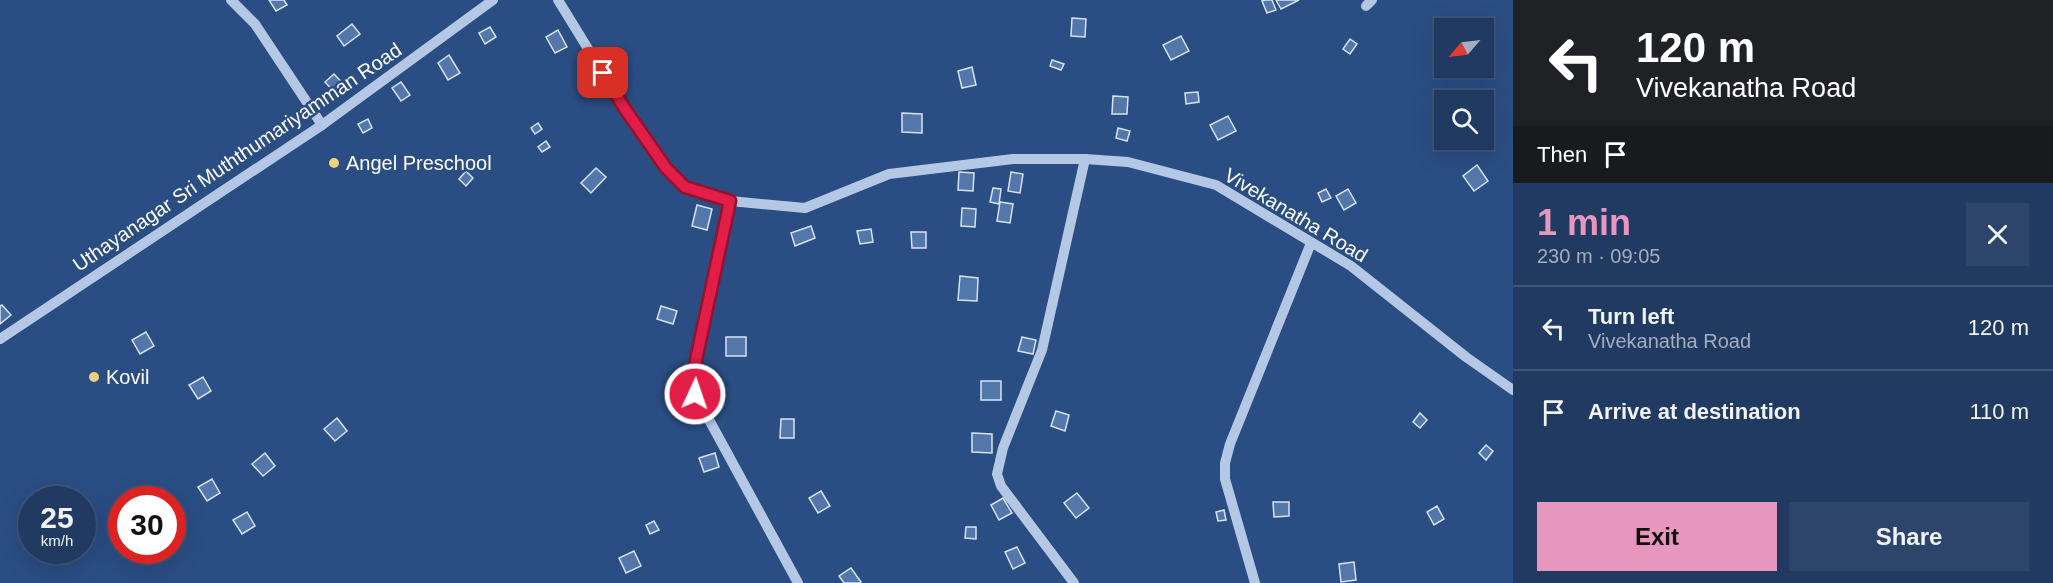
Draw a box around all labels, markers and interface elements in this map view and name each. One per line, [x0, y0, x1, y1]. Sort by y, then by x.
north arrow [1434, 18, 1494, 78]
map controls [1434, 18, 1494, 150]
icon: left [1537, 24, 1615, 102]
text: 120 m [1636, 24, 1755, 71]
street label: Uthayanagar Sri Muththumariyamman Road [69, 38, 405, 276]
pin [577, 47, 628, 98]
icon: arrive [586, 56, 619, 89]
text: Vivekanatha Road [1636, 73, 1856, 103]
button: search [1434, 90, 1494, 150]
icon: arrive [1599, 138, 1632, 171]
text: Then [1537, 142, 1587, 167]
place label: Angel Preschool [346, 152, 492, 174]
marker: Angel Preschool [327, 156, 341, 170]
street label: Vivekanatha Road [1220, 164, 1372, 266]
text: 1 min [1537, 202, 1631, 243]
button: close [1966, 203, 2029, 266]
text: 230 m · 09:05 [1537, 245, 1660, 267]
text: Turn left [1588, 304, 1674, 329]
icon: left [1537, 312, 1570, 345]
text: 120 m [1968, 315, 2029, 340]
text: Vivekanatha Road [1588, 330, 1751, 352]
position arrow [663, 362, 727, 426]
place label: Kovil [106, 366, 149, 388]
marker: Kovil [87, 370, 101, 384]
icon: arrive [1537, 396, 1570, 429]
text: Arrive at destination [1588, 399, 1801, 424]
text: 110 m [1969, 399, 2029, 424]
speed limit sign: 30 [108, 486, 186, 564]
text: 25 [40, 501, 74, 534]
button: Exit [1537, 502, 1777, 571]
button: Share [1789, 502, 2029, 571]
text: km/h [41, 532, 73, 549]

